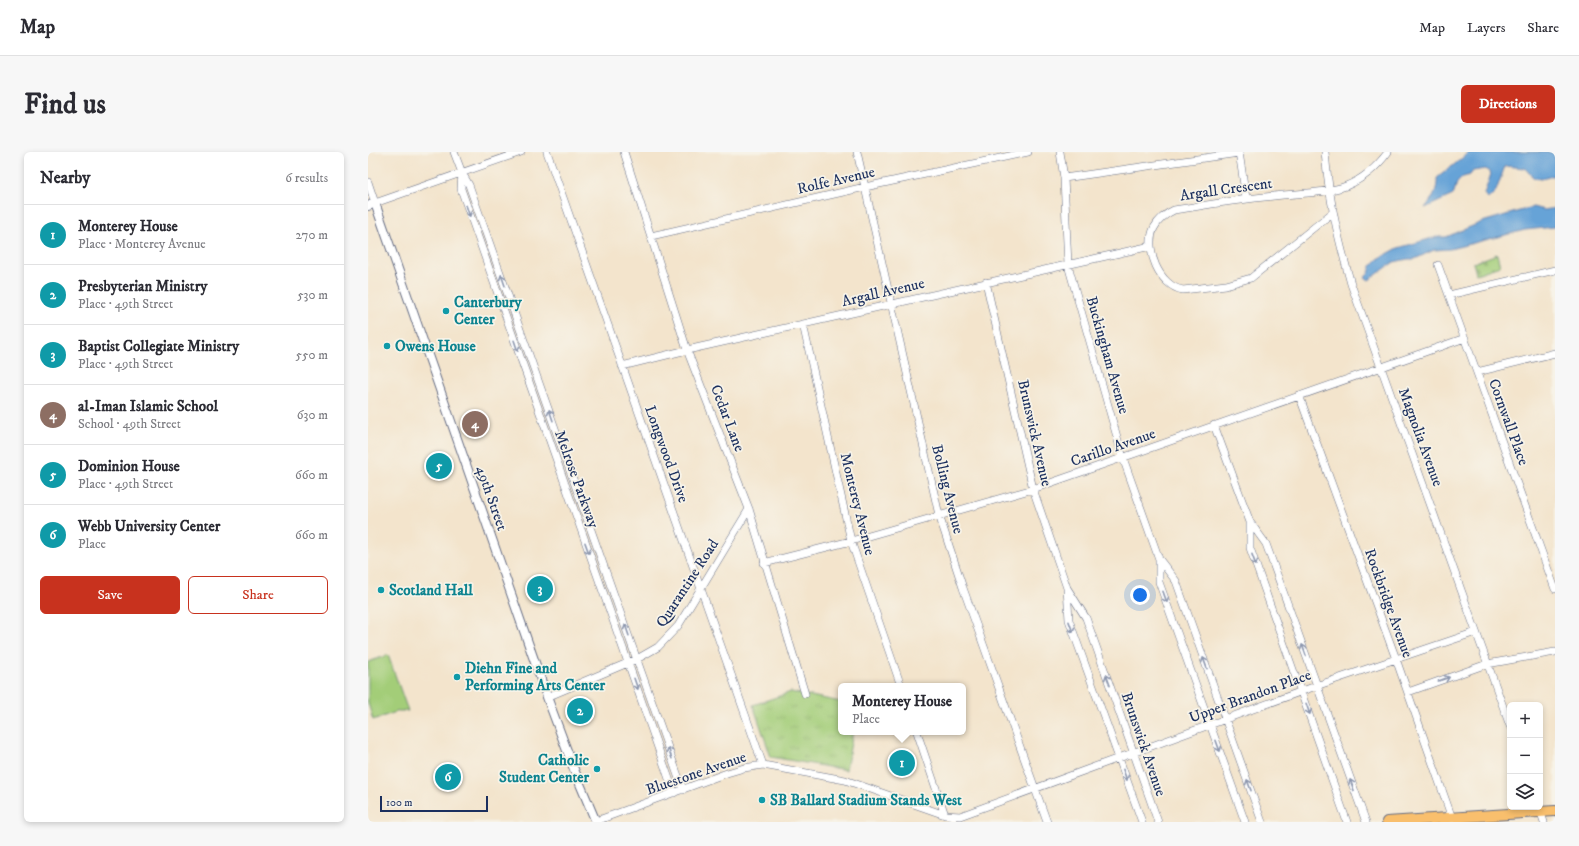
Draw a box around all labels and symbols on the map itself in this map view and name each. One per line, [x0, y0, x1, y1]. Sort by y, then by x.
street label: Rolfe Avenue [795, 162, 877, 199]
street label: Argall Crescent [1179, 174, 1274, 205]
one-way arrow [465, 204, 473, 216]
one-way arrow [499, 273, 506, 286]
street label: Argall Avenue [840, 274, 926, 311]
place label: Canterbury Center [454, 293, 523, 329]
street label: Buckingham Avenue [1082, 294, 1133, 416]
marker: Canterbury Center [441, 306, 451, 316]
place label: Owens House [395, 337, 476, 356]
one-way arrow [513, 340, 520, 353]
marker: Owens House [382, 341, 392, 351]
street label: Cornwall Place [1484, 376, 1533, 468]
street label: Brunswick Avenue [1013, 378, 1056, 488]
street label: Cedar Lane [706, 382, 749, 454]
street label: Magnolia Avenue [1394, 385, 1447, 489]
street label: Longwood Drive [640, 403, 693, 505]
pin: 4 [462, 409, 488, 439]
one-way arrow [546, 410, 554, 422]
street label: Carillo Avenue [1068, 424, 1158, 471]
street label: Melrose Parkway [550, 428, 603, 531]
street label: Bolling Avenue [927, 443, 968, 536]
pin: 5 [426, 451, 452, 481]
street label: Monterey Avenue [836, 451, 879, 557]
street label: 49th Street [472, 463, 512, 533]
street label: Quarantine Road [652, 535, 723, 631]
one-way arrow [584, 542, 592, 554]
street label: Rockbridge Avenue [1360, 546, 1417, 660]
one-way arrow [1251, 554, 1259, 566]
pin: 3 [527, 574, 553, 604]
place label: Scotland Hall [389, 581, 473, 600]
marker: Scotland Hall [376, 585, 386, 595]
your location [1130, 585, 1150, 605]
one-way arrow [1161, 591, 1169, 603]
one-way arrow [1068, 620, 1076, 632]
one-way arrow [622, 625, 630, 637]
one-way arrow [1299, 644, 1307, 656]
one-way arrow [1201, 657, 1209, 669]
place label: Diehn Fine and Performing Arts Center [465, 659, 605, 695]
street label: Upper Brandon Place [1187, 666, 1314, 727]
marker: Diehn Fine and Performing Arts Center [452, 672, 462, 682]
one-way arrow [1103, 674, 1111, 686]
one-way arrow [1438, 675, 1451, 682]
one-way arrow [632, 678, 640, 690]
street label: Brunswick Avenue [1117, 690, 1170, 799]
pin: 2 [567, 696, 593, 726]
one-way arrow [1304, 703, 1312, 715]
one-way arrow [1214, 740, 1222, 752]
street label: Bluestone Avenue [643, 747, 749, 800]
one-way arrow [666, 747, 673, 760]
pin: 1 [889, 748, 915, 778]
place label: Catholic Student Center [499, 751, 590, 787]
pin: 6 [435, 762, 461, 792]
marker: Catholic Student Center [592, 764, 602, 774]
one-way arrow [1121, 769, 1129, 781]
one-way arrow [1245, 779, 1252, 792]
one-way arrow [1348, 780, 1356, 792]
place label: SB Ballard Stadium Stands West [770, 791, 962, 810]
scale bar [380, 794, 488, 813]
marker: SB Ballard Stadium Stands West [757, 795, 767, 805]

